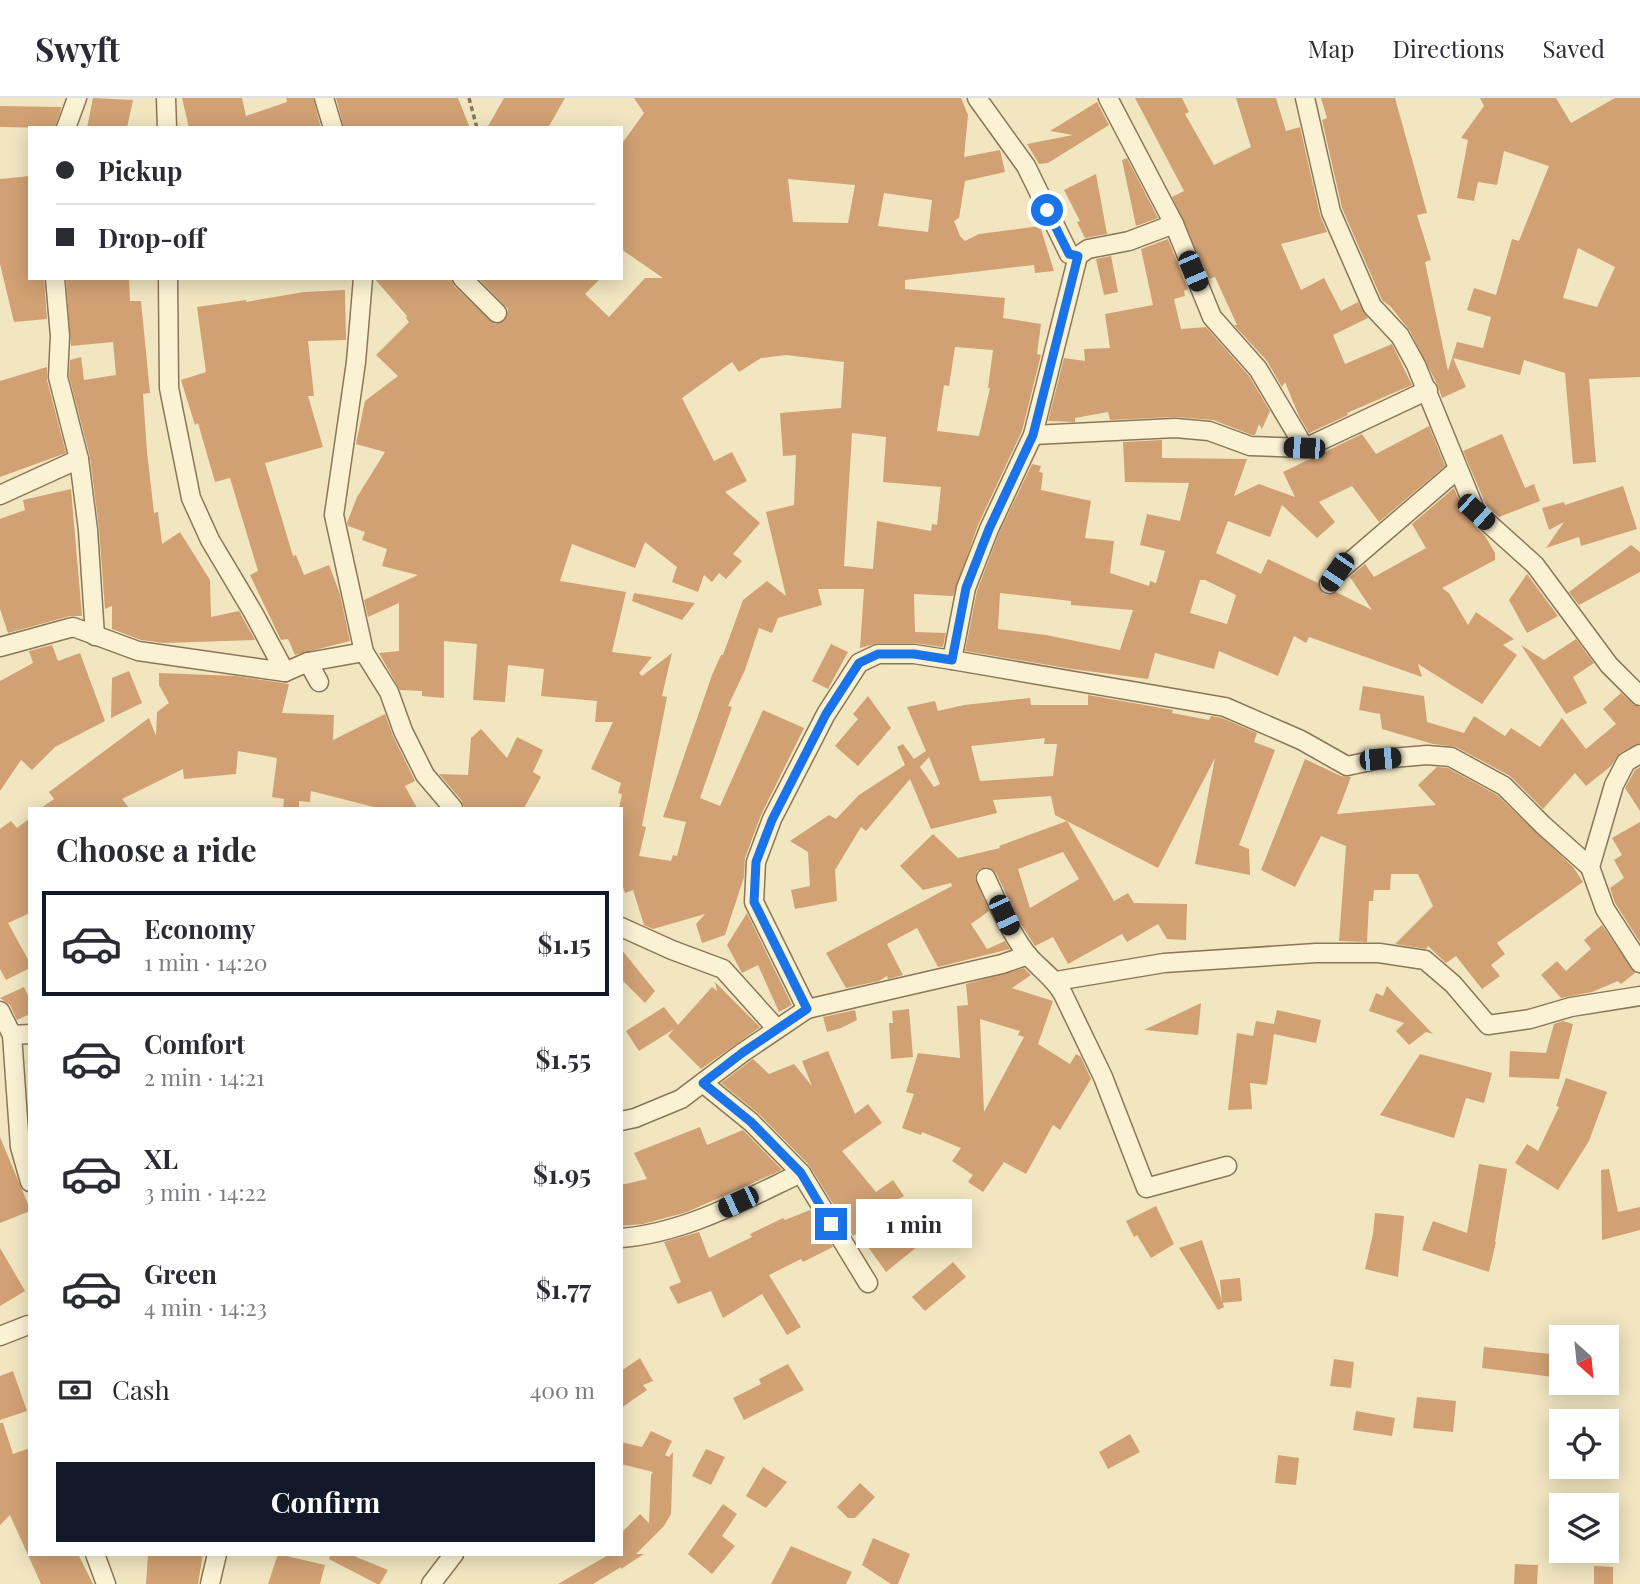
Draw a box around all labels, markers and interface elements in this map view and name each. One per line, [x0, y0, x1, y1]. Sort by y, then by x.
text: Swyft [35, 26, 120, 70]
text: Map [1308, 32, 1354, 64]
text: Directions [1392, 32, 1505, 64]
text: Saved [1543, 32, 1605, 64]
text: Pickup [98, 153, 182, 188]
route start [1031, 194, 1063, 226]
text: Drop-off [98, 220, 205, 255]
car [1176, 248, 1211, 294]
car [1283, 436, 1326, 460]
car [1454, 490, 1499, 534]
car [1317, 549, 1358, 595]
car [1359, 747, 1402, 771]
text: Choose a ride [56, 827, 257, 870]
car [986, 892, 1023, 938]
text: Economy [144, 911, 255, 946]
icon: car [60, 912, 123, 975]
text: $1.15 [538, 926, 591, 961]
text: 1 min · 14:20 [144, 946, 267, 977]
text: Comfort [144, 1026, 245, 1061]
icon: car [60, 1027, 123, 1090]
text: $1.55 [536, 1041, 591, 1076]
text: 2 min · 14:21 [144, 1061, 265, 1092]
text: XL [144, 1141, 178, 1176]
icon: car [60, 1142, 123, 1205]
text: $1.95 [533, 1156, 591, 1191]
text: 3 min · 14:22 [144, 1176, 267, 1207]
car [715, 1184, 762, 1220]
callout: 1 min [856, 1200, 971, 1248]
route end [815, 1208, 847, 1240]
text: 1 min [886, 1208, 942, 1239]
text: Green [144, 1256, 217, 1291]
icon: car [60, 1257, 123, 1320]
text: $1.77 [536, 1271, 591, 1306]
text: 4 min · 14:23 [144, 1291, 267, 1322]
north arrow [1549, 1325, 1619, 1395]
map controls [1549, 1325, 1619, 1563]
icon: cash [56, 1371, 94, 1409]
text: Cash [112, 1372, 170, 1407]
text: 400 m [530, 1374, 595, 1405]
button: locate [1549, 1409, 1619, 1479]
button: Confirm [56, 1462, 595, 1542]
button: layers [1549, 1493, 1619, 1563]

